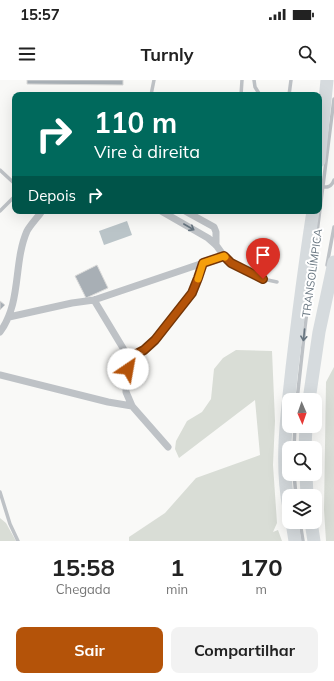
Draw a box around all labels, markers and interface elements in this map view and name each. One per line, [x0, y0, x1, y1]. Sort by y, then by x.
text: 15:57 [20, 5, 60, 24]
icon: menu [16, 43, 38, 65]
text: Turnly [141, 43, 193, 66]
icon: search [296, 43, 318, 65]
text: 110 m [94, 105, 177, 140]
icon: right [28, 108, 80, 160]
text: Vire à direita [94, 140, 200, 163]
icon: right [84, 184, 106, 206]
text: Depois [28, 186, 76, 205]
one-way arrow [183, 224, 195, 231]
street label: TRANSOLÍMPICA [299, 228, 325, 318]
pin [246, 238, 280, 279]
icon: arrive [252, 244, 274, 266]
one-way arrow [300, 328, 307, 341]
position arrow [107, 348, 149, 390]
north arrow [282, 393, 322, 433]
map controls [282, 393, 322, 529]
button: search [282, 441, 322, 481]
button: layers [282, 489, 322, 529]
text: 15:58 [51, 552, 115, 582]
text: 1 [170, 552, 184, 582]
text: 170 [240, 552, 283, 582]
text: Chegada [56, 581, 110, 597]
text: min [166, 581, 188, 597]
text: m [255, 581, 267, 597]
button: Sair [16, 627, 163, 673]
button: Compartilhar [171, 627, 318, 673]

